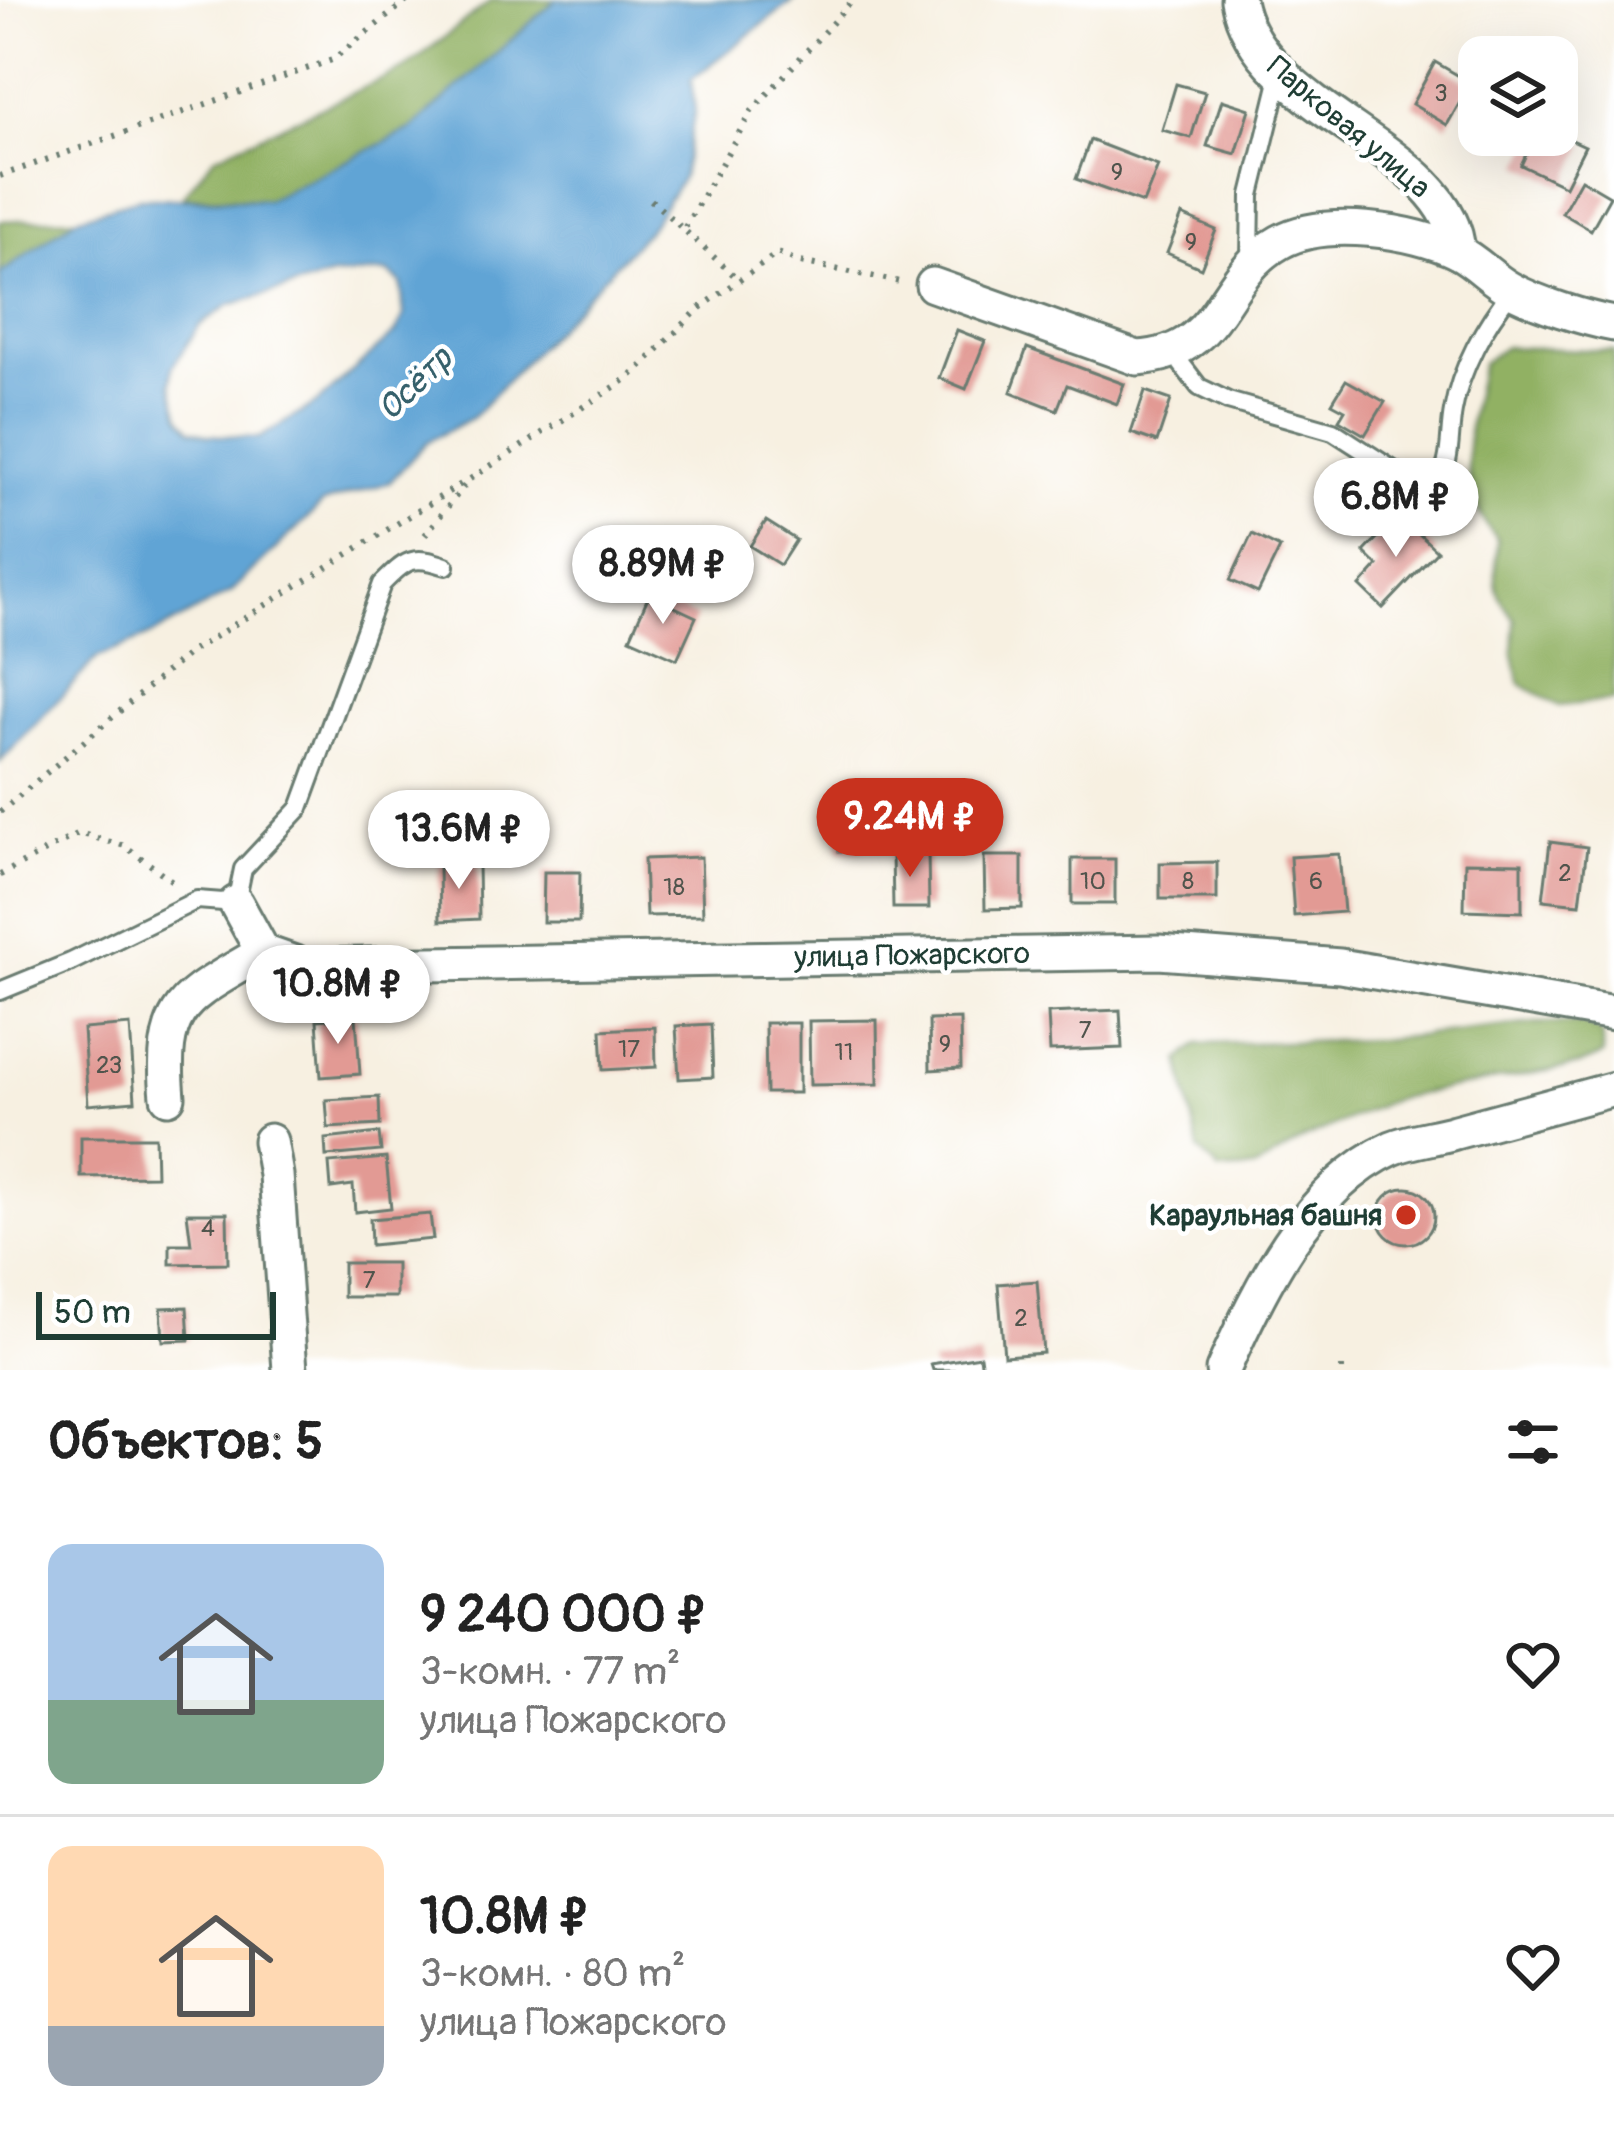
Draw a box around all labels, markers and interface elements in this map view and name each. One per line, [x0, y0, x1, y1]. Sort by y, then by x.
map controls [1458, 36, 1578, 156]
button: layers [1458, 36, 1578, 156]
street label: Парковая улица [1260, 48, 1438, 206]
house number: 3 [1434, 79, 1448, 108]
house number: 9 [1111, 158, 1123, 187]
house number: 9 [1185, 228, 1197, 257]
water label: Осётр [369, 337, 463, 429]
pin: 6.8M ₽ [1298, 458, 1494, 560]
text: 6.8M ₽ [1341, 472, 1451, 521]
pin: 8.89M ₽ [552, 525, 774, 627]
text: 8.89M ₽ [599, 539, 727, 588]
pin: 9.24M ₽ [799, 778, 1021, 880]
pin: 13.6M ₽ [348, 790, 570, 892]
text: 9.24M ₽ [844, 792, 977, 841]
text: 13.6M ₽ [395, 804, 523, 853]
house number: 2 [1558, 859, 1572, 888]
house number: 10 [1080, 867, 1106, 896]
house number: 8 [1182, 867, 1194, 896]
house number: 6 [1309, 867, 1323, 896]
house number: 18 [663, 873, 685, 902]
street label: улица Пожарского [793, 935, 1030, 976]
pin: 10.8M ₽ [227, 945, 449, 1047]
text: 10.8M ₽ [273, 959, 403, 1008]
house number: 7 [1079, 1016, 1092, 1045]
house number: 9 [939, 1030, 951, 1059]
house number: 17 [618, 1035, 640, 1064]
house number: 11 [835, 1038, 853, 1067]
house number: 23 [96, 1051, 122, 1080]
place label: Караульная башня [1149, 1197, 1382, 1234]
marker: Караульная башня [1393, 1202, 1419, 1228]
house number: 4 [201, 1214, 215, 1243]
house number: 7 [363, 1266, 376, 1295]
scale bar [36, 1286, 276, 1339]
text: 50 m [54, 1292, 131, 1333]
house number: 2 [1014, 1304, 1028, 1333]
icon: filters [1500, 1409, 1566, 1475]
text: Объектов: 5 [48, 1410, 323, 1474]
text: 9 240 000 ₽ [420, 1583, 708, 1647]
icon: home [144, 1592, 288, 1736]
icon: heart [1500, 1631, 1566, 1697]
text: 3-комн. · 77 m² [420, 1647, 680, 1696]
text: улица Пожарского [420, 1696, 727, 1745]
text: 10.8M ₽ [420, 1885, 590, 1949]
icon: home [144, 1894, 288, 2038]
icon: heart [1500, 1933, 1566, 1999]
text: 3-комн. · 80 m² [420, 1949, 685, 1998]
text: улица Пожарского [420, 1998, 727, 2047]

